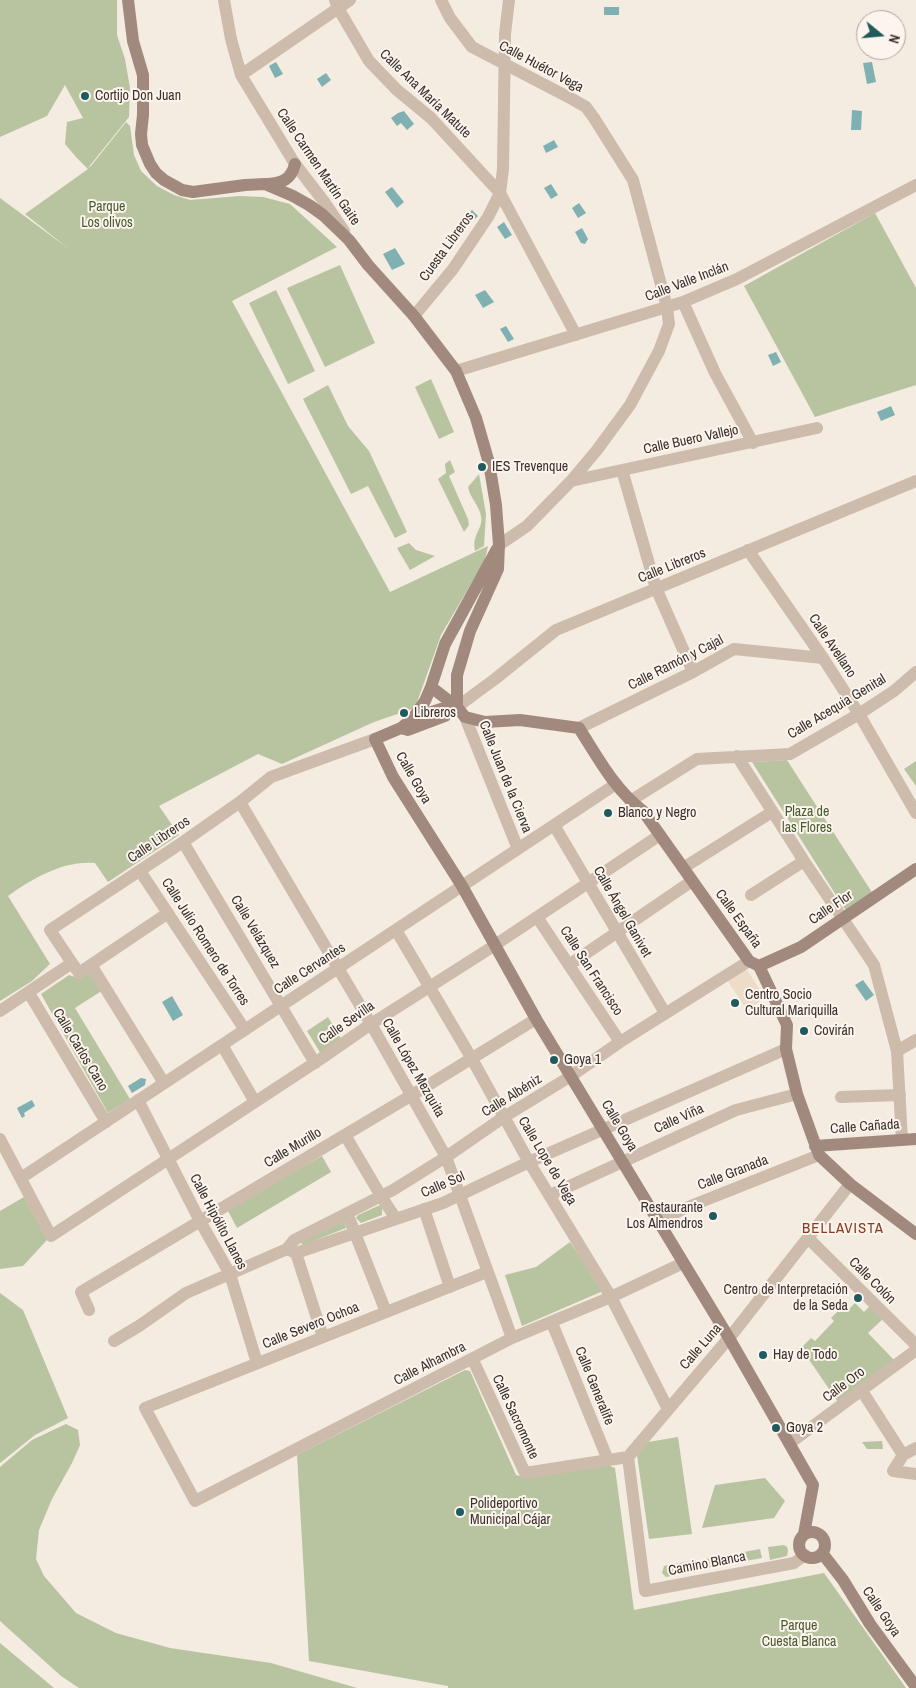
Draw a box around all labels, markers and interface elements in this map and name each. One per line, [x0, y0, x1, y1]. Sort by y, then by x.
north arrow [856, 10, 906, 60]
text: N [885, 32, 904, 46]
street label: Calle Huétor Vega [496, 38, 586, 96]
street label: Calle Ana María Matute [376, 46, 474, 142]
place label: Cortijo Don Juan [95, 88, 181, 104]
marker: Cortijo Don Juan [79, 90, 91, 102]
street label: Calle Carmen Martín Gaite [273, 105, 363, 229]
park label: Parque Los olivos [81, 199, 133, 232]
street label: Cuesta Libreros [416, 209, 478, 285]
street label: Calle Valle Inclán [643, 258, 731, 306]
street label: Calle Buero Vallejo [642, 422, 740, 458]
place label: IES Trevenque [492, 459, 568, 475]
marker: IES Trevenque [476, 461, 488, 473]
street label: Calle Libreros [636, 545, 708, 587]
street label: Calle Avellano [805, 611, 859, 681]
street label: Calle Ramón y Cajal [626, 632, 726, 694]
street label: Calle Acequia Genital [785, 671, 889, 743]
place label: Libreros [414, 705, 456, 721]
marker: Libreros [398, 707, 410, 719]
street label: Calle Juan de la Cierva [475, 719, 535, 835]
street label: Calle Goya [392, 749, 434, 807]
park label: Plaza de las Flores [782, 804, 832, 836]
place label: Blanco y Negro [618, 805, 696, 821]
marker: Blanco y Negro [602, 807, 614, 819]
street label: Calle Libreros [125, 813, 193, 867]
street label: Calle Ángel Ganivet [589, 864, 655, 960]
street label: Calle Julio Romero de Torres [157, 875, 253, 1009]
street label: Calle España [711, 886, 765, 952]
street label: Calle Flor [806, 887, 856, 929]
street label: Calle Velázquez [227, 892, 283, 972]
street label: Calle San Francisco [556, 923, 626, 1019]
street label: Calle Cervantes [271, 940, 349, 998]
place label: Centro Socio Cultural Mariquilla [745, 987, 838, 1020]
marker: Centro Socio Cultural Mariquilla [729, 997, 741, 1009]
street label: Calle Sevilla [316, 998, 378, 1048]
street label: Calle Carlos Cano [49, 1006, 111, 1094]
street label: Calle López Mezquita [378, 1016, 448, 1120]
place label: Covirán [814, 1023, 854, 1039]
marker: Covirán [798, 1025, 810, 1037]
place label: Goya 1 [564, 1052, 601, 1068]
marker: Goya 1 [548, 1054, 560, 1066]
street label: Calle Albéniz [479, 1071, 545, 1121]
street label: Calle Goya [597, 1097, 641, 1155]
street label: Calle Viña [651, 1101, 707, 1137]
street label: Calle Lope de Vega [514, 1114, 580, 1208]
street label: Calle Cañada [830, 1116, 900, 1138]
street label: Calle Murillo [261, 1124, 325, 1172]
street label: Calle Granada [695, 1152, 771, 1194]
street label: Calle Sol [419, 1168, 467, 1202]
street label: Calle Hipólito Llanes [186, 1171, 250, 1273]
place label: Restaurante Los Almendros [626, 1200, 703, 1232]
marker: Restaurante Los Almendros [707, 1210, 719, 1222]
district label: BELLAVISTA [801, 1220, 885, 1238]
street label: Calle Colón [845, 1254, 899, 1308]
place label: Centro de Interpretación de la Seda [724, 1282, 848, 1314]
marker: Centro de Interpretación de la Seda [852, 1292, 864, 1304]
street label: Calle Severo Ochoa [260, 1299, 362, 1353]
street label: Calle Luna [677, 1321, 725, 1373]
street label: Calle Alhambra [391, 1339, 469, 1389]
street label: Calle Generalife [571, 1344, 617, 1428]
place label: Hay de Todo [773, 1347, 837, 1363]
marker: Hay de Todo [757, 1349, 769, 1361]
street label: Calle Oro [820, 1364, 868, 1406]
street label: Calle Sacromonte [488, 1372, 542, 1462]
place label: Goya 2 [786, 1420, 823, 1436]
marker: Goya 2 [770, 1422, 782, 1434]
place label: Polideportivo Municipal Cájar [470, 1496, 550, 1528]
marker: Polideportivo Municipal Cájar [454, 1506, 466, 1518]
street label: Camino Blanca [667, 1548, 747, 1580]
street label: Calle Goya [858, 1584, 904, 1640]
park label: Parque Cuesta Blanca [762, 1618, 836, 1650]

